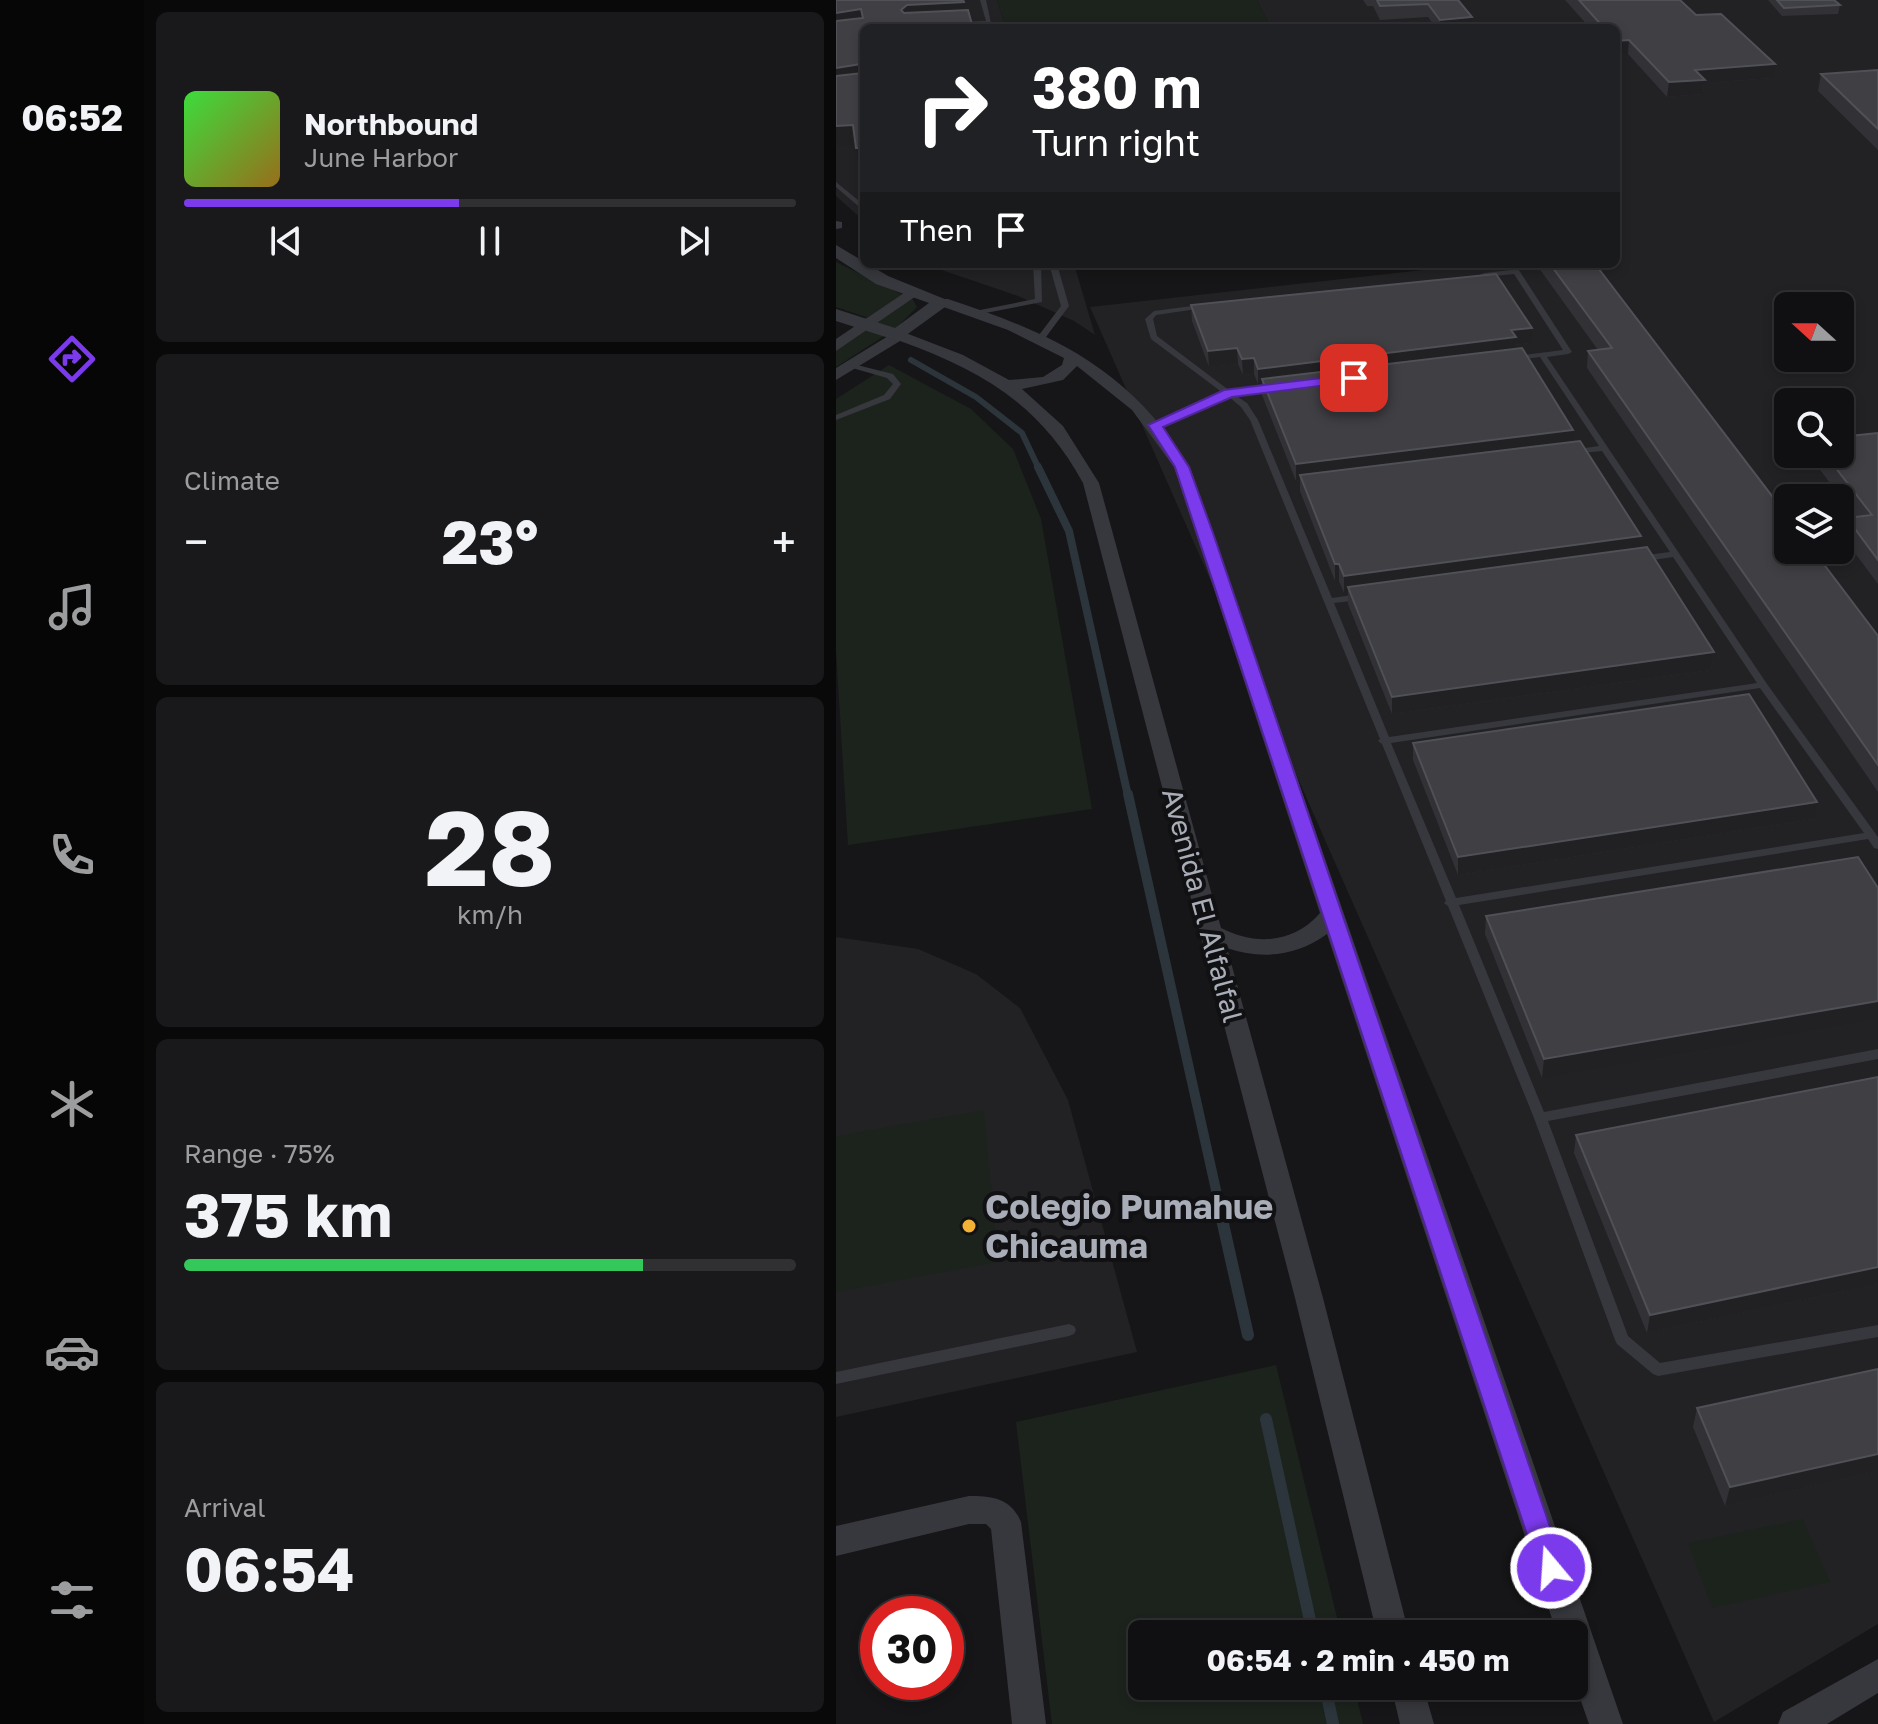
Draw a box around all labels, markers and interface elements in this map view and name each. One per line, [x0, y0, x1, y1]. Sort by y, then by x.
text: 380 m [1032, 53, 1201, 120]
icon: right [900, 56, 1004, 160]
text: 06:52 [21, 96, 123, 139]
text: Northbound [304, 106, 478, 142]
text: Turn right [1032, 121, 1200, 164]
text: June Harbor [304, 142, 458, 173]
icon: arrive [989, 208, 1033, 252]
text: Then [900, 212, 973, 248]
icon: previous [264, 219, 308, 263]
icon: pause [468, 219, 512, 263]
icon: next [672, 219, 716, 263]
north arrow [1774, 292, 1854, 372]
map controls [1774, 292, 1854, 564]
icon: directions [44, 331, 100, 387]
pin [1320, 344, 1388, 412]
icon: arrive [1332, 356, 1376, 400]
button: search [1774, 388, 1854, 468]
text: Climate [184, 465, 280, 496]
button: layers [1774, 484, 1854, 564]
text: 23° [442, 505, 538, 577]
text: − [184, 515, 208, 568]
text: + [772, 515, 796, 568]
icon: music [44, 579, 100, 635]
text: 28 [425, 784, 555, 909]
street label: Avenida El Alfalfal [1156, 784, 1250, 1026]
icon: phone [44, 827, 100, 883]
text: km/h [457, 899, 523, 930]
icon: climate [44, 1076, 100, 1132]
text: Range · 75% [184, 1138, 335, 1169]
text: 375 km [184, 1178, 392, 1250]
place label: Colegio Pumahue Chicauma [985, 1186, 1273, 1265]
marker: Colegio Pumahue Chicauma [960, 1217, 978, 1235]
icon: car [44, 1324, 100, 1380]
text: Arrival [184, 1492, 265, 1523]
position arrow [1509, 1526, 1593, 1610]
text: 06:54 [184, 1532, 354, 1604]
icon: filters [44, 1572, 100, 1628]
speed limit sign: 30 [860, 1596, 964, 1700]
text: 06:54 · 2 min · 450 m [1206, 1642, 1510, 1678]

